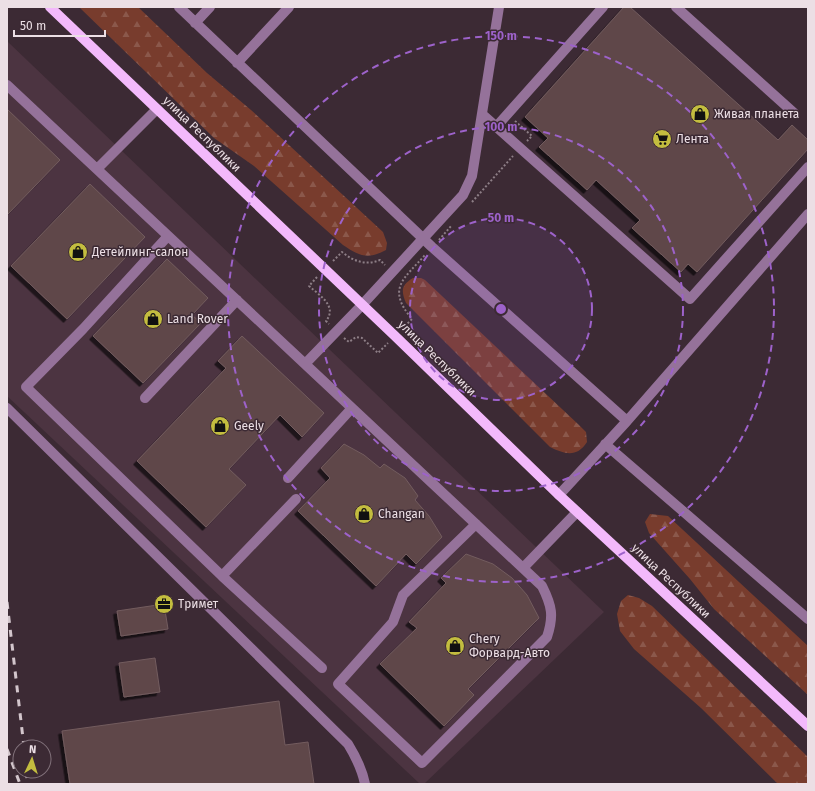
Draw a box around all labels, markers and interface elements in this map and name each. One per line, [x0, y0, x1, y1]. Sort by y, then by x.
scale bar [14, 12, 105, 38]
text: 50 m [20, 19, 46, 33]
text: 150 m [485, 29, 517, 43]
street label: улица Республики [160, 93, 244, 175]
shop icon: Живая планета [689, 103, 711, 125]
place label: Живая планета [714, 107, 799, 121]
text: 100 m [485, 120, 517, 134]
supermarket icon: Лента [651, 128, 673, 150]
place label: Лента [676, 132, 709, 146]
text: 50 m [488, 211, 514, 225]
shop icon: Детейлинг-салон [67, 241, 89, 263]
place label: Детейлинг-салон [91, 245, 188, 259]
centre of rings [494, 302, 508, 316]
shop icon: Land Rover [142, 308, 164, 330]
place label: Land Rover [167, 312, 228, 326]
street label: улица Республики [395, 317, 479, 399]
shop icon: Geely [209, 415, 231, 437]
place label: Geely [234, 419, 264, 433]
shop icon: Changan [353, 503, 375, 525]
place label: Changan [378, 507, 425, 521]
street label: улица Республики [629, 541, 713, 621]
office icon: Тримет [153, 593, 175, 615]
place label: Тримет [178, 597, 219, 611]
place label: Chery Форвард-Авто [469, 632, 550, 660]
shop icon: Chery Форвард-Авто [444, 635, 466, 657]
north arrow [12, 739, 52, 779]
text: N [29, 743, 37, 756]

